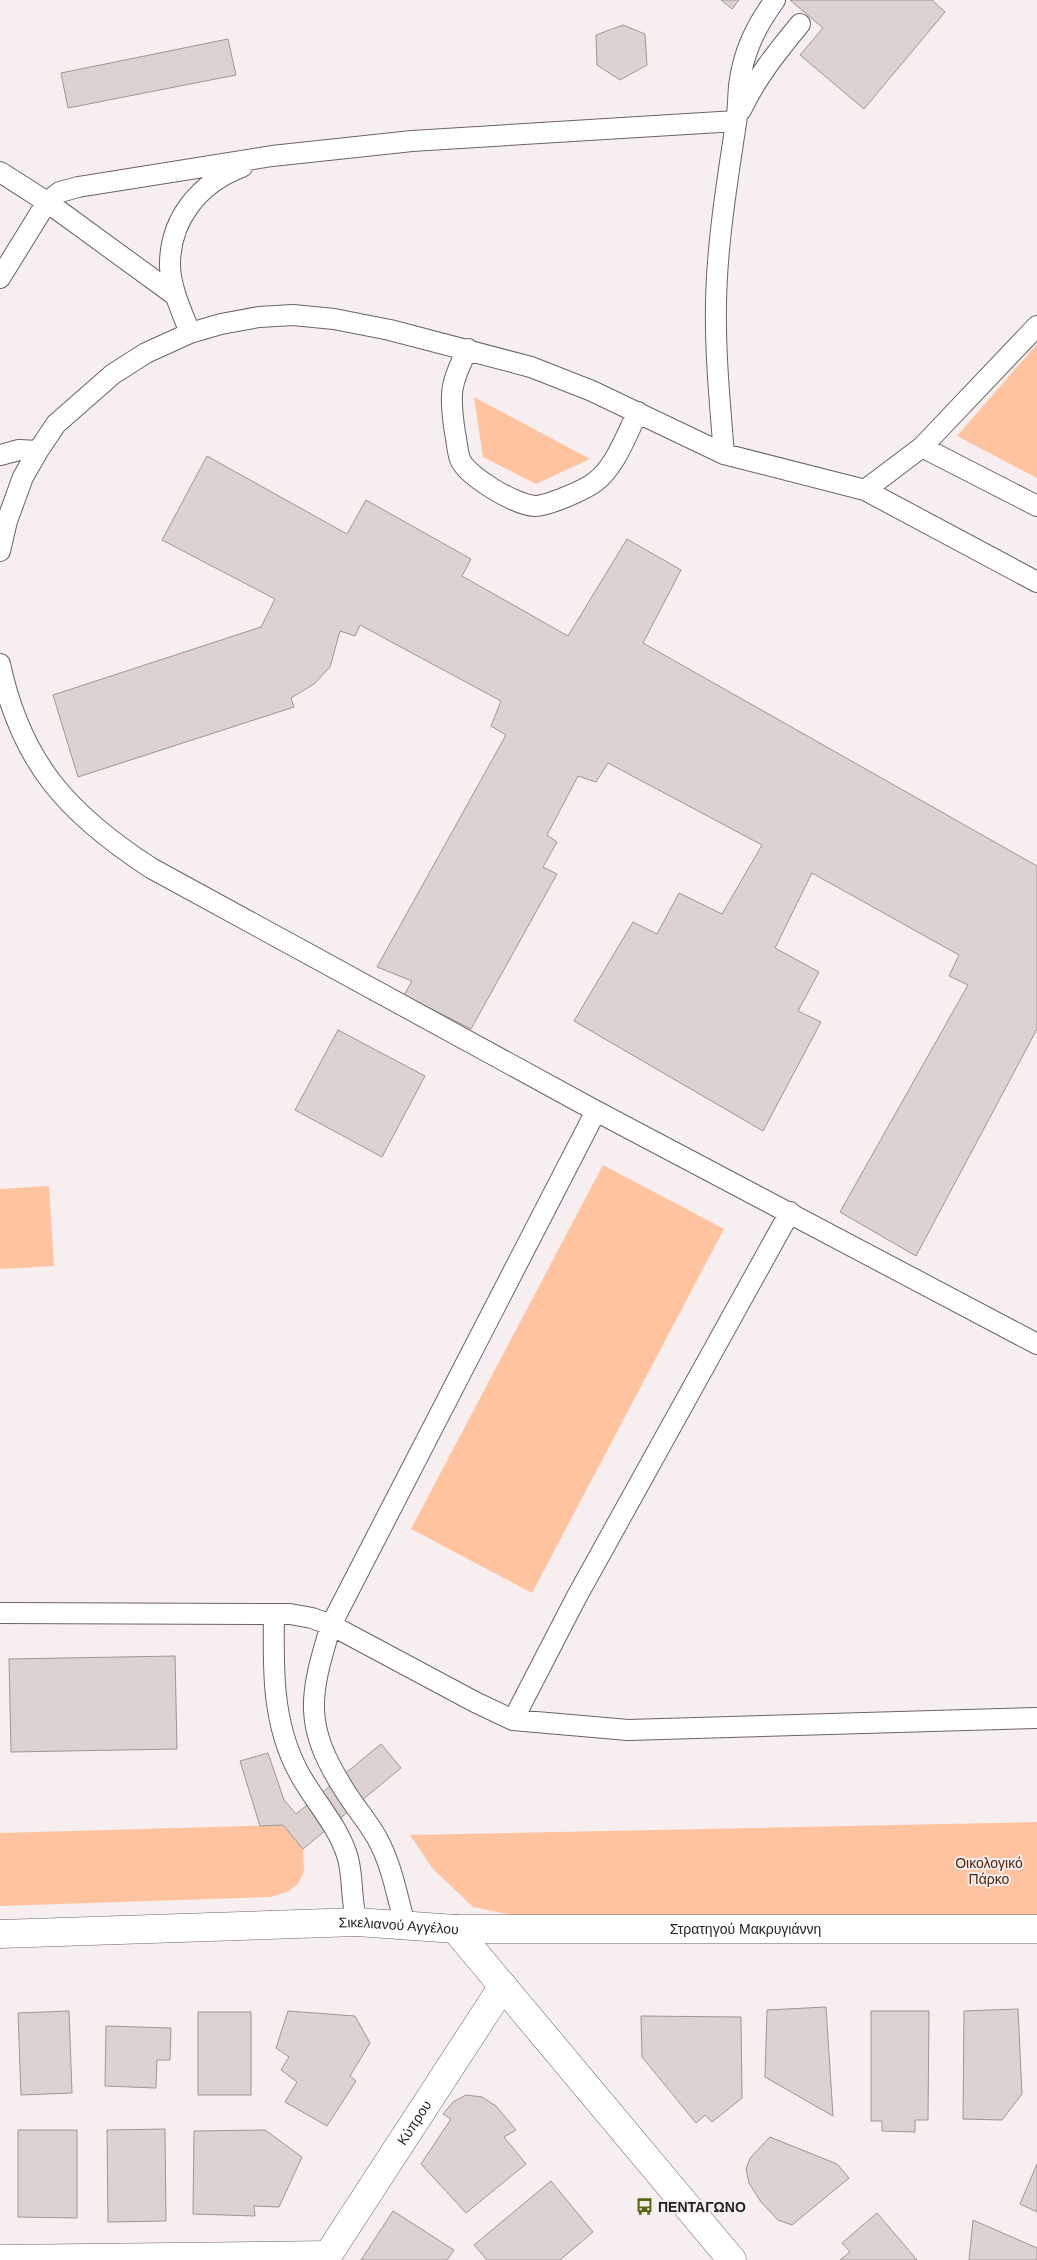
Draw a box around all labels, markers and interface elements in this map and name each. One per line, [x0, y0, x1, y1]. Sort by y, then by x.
park label: Οικολογικό Πάρκο [955, 1855, 1023, 1887]
street label: Σικελιανού Αγγέλου [338, 1914, 459, 1937]
street label: Στρατηγού Μακρυγιάννη [670, 1921, 821, 1937]
street label: Κύπρου [394, 2097, 435, 2148]
bus stop icon: ΠΕΝΤΑΓΩΝΟ [634, 2197, 654, 2217]
place label: ΠΕΝΤΑΓΩΝΟ [658, 2199, 746, 2215]

